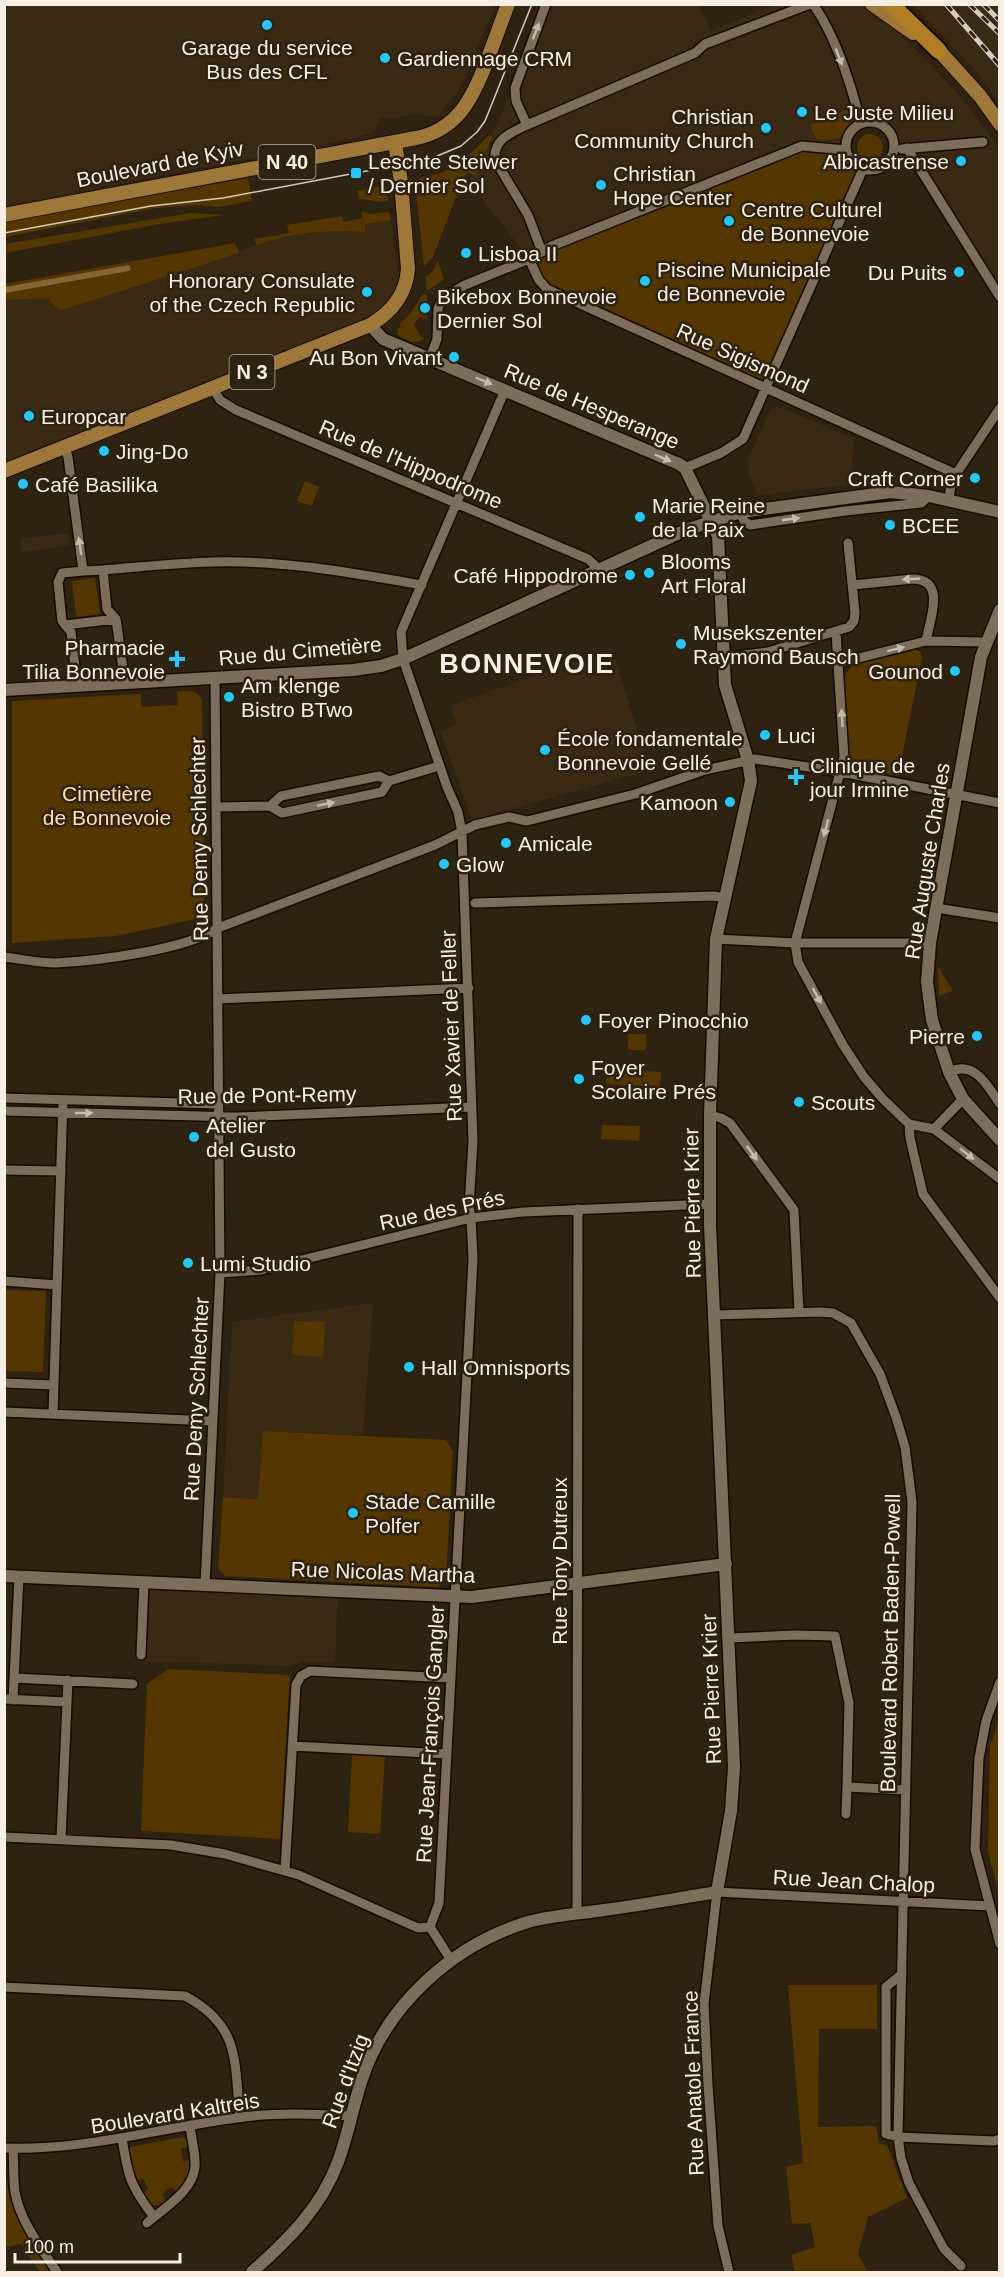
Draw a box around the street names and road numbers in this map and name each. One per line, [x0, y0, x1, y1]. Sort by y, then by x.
street label: Boulevard de Kyiv [75, 136, 246, 191]
road number: N 40 [258, 145, 316, 179]
street label: Rue Sigismond [673, 319, 813, 397]
road number: N 3 [230, 355, 274, 389]
street label: Rue de Hesperange [501, 359, 683, 453]
street label: Rue de l'Hippodrome [316, 415, 506, 513]
street label: Rue du Cimetière [218, 632, 382, 670]
street label: Rue Demy Schlechter [186, 737, 212, 941]
street label: Rue Auguste Charles [900, 761, 954, 961]
street label: Rue Xavier de Feller [436, 930, 466, 1122]
street label: Rue de Pont-Remy [178, 1082, 357, 1108]
street label: Rue Pierre Krier [679, 1128, 705, 1278]
street label: Rue des Prés [377, 1186, 507, 1234]
street label: Rue Demy Schlechter [179, 1296, 213, 1502]
street label: Rue Tony Dutreux [548, 1477, 571, 1645]
street label: Boulevard Robert Baden-Powell [876, 1493, 904, 1793]
street label: Rue Nicolas Martha [290, 1557, 476, 1587]
street label: Rue Jean-François Gangler [412, 1605, 448, 1863]
street label: Rue Pierre Krier [697, 1613, 725, 1765]
street label: Rue Jean Chalop [772, 1865, 936, 1897]
street label: Rue Anatole France [678, 1990, 708, 2176]
street label: Rue d'Itzig [317, 2031, 373, 2131]
street label: Boulevard Kaltreis [89, 2088, 261, 2138]

